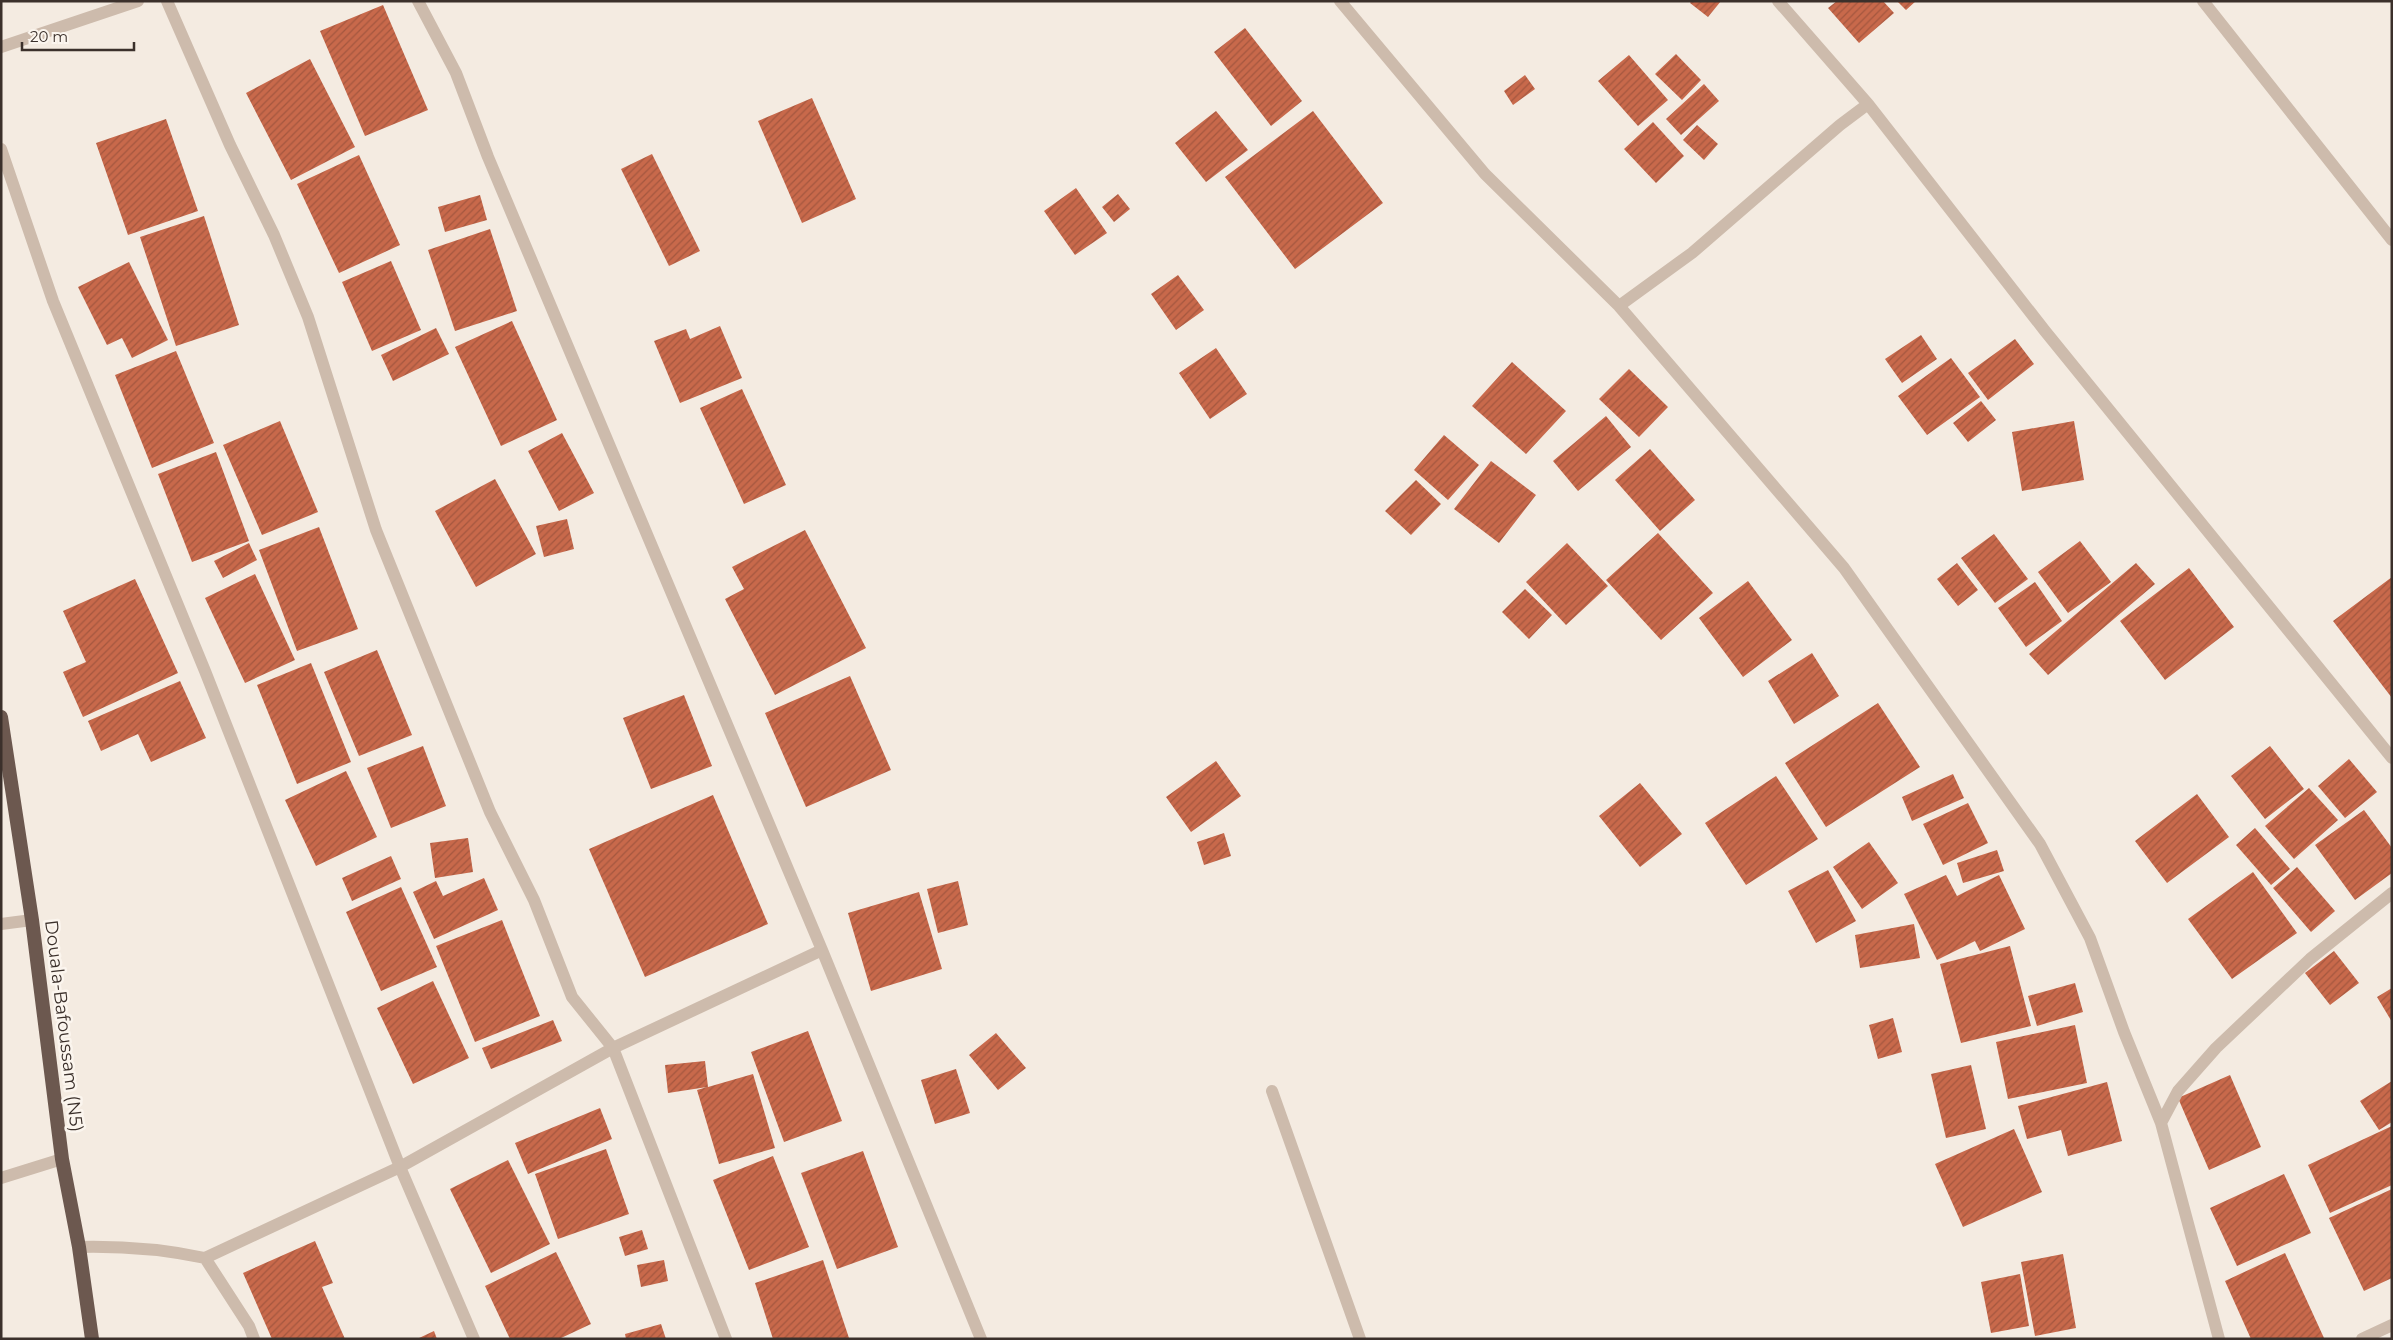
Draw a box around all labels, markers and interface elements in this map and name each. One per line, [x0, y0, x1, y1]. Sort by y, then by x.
scale bar [22, 20, 135, 52]
text: 20 m [30, 27, 68, 46]
street label: Douala-Bafoussam (N5) [40, 919, 88, 1133]

